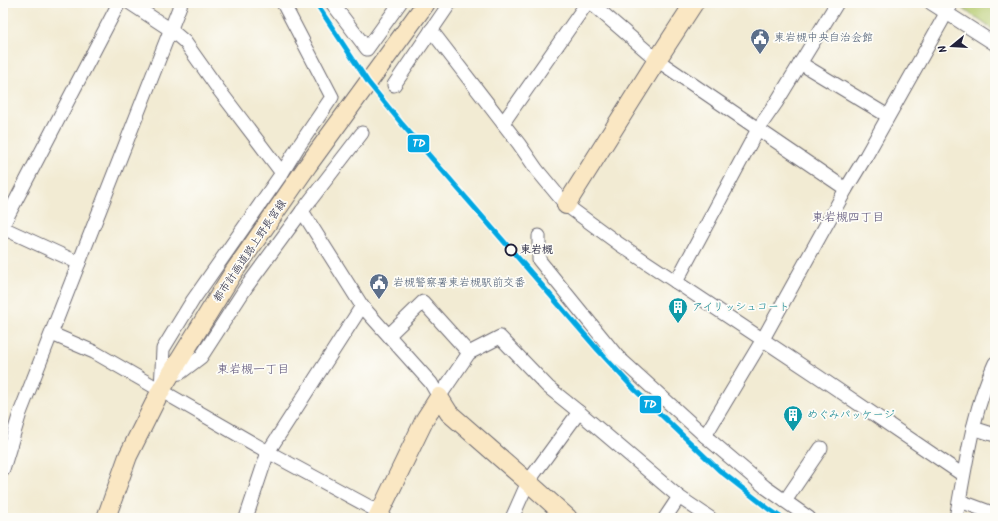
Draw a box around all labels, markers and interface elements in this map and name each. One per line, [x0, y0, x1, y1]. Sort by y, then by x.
north arrow [932, 26, 972, 66]
public building icon: 東岩槻中央自治会館 [749, 27, 771, 55]
place label: 東岩槻中央自治会館 [774, 29, 873, 47]
text: N [934, 43, 953, 55]
line badge: TD [407, 134, 430, 153]
text: TD [412, 135, 426, 153]
street label: 都市計画道路上野長宮線 [209, 196, 291, 306]
district label: 東岩槻四丁目 [812, 208, 884, 227]
place label: 東岩槻 [520, 241, 553, 259]
marker: 東岩槻 [504, 243, 518, 257]
public building icon: 岩槻警察署東岩槻駅前交番 [368, 272, 390, 300]
place label: 岩槻警察署東岩槻駅前交番 [393, 274, 525, 292]
building icon: アイリッシュコート [667, 296, 689, 324]
place label: アイリッシュコート [692, 298, 790, 316]
district label: 東岩槻一丁目 [217, 360, 289, 379]
line badge: TD [639, 395, 662, 414]
text: TD [643, 396, 657, 414]
building icon: めぐみパッケージ [782, 404, 804, 432]
place label: めぐみパッケージ [807, 406, 895, 424]

